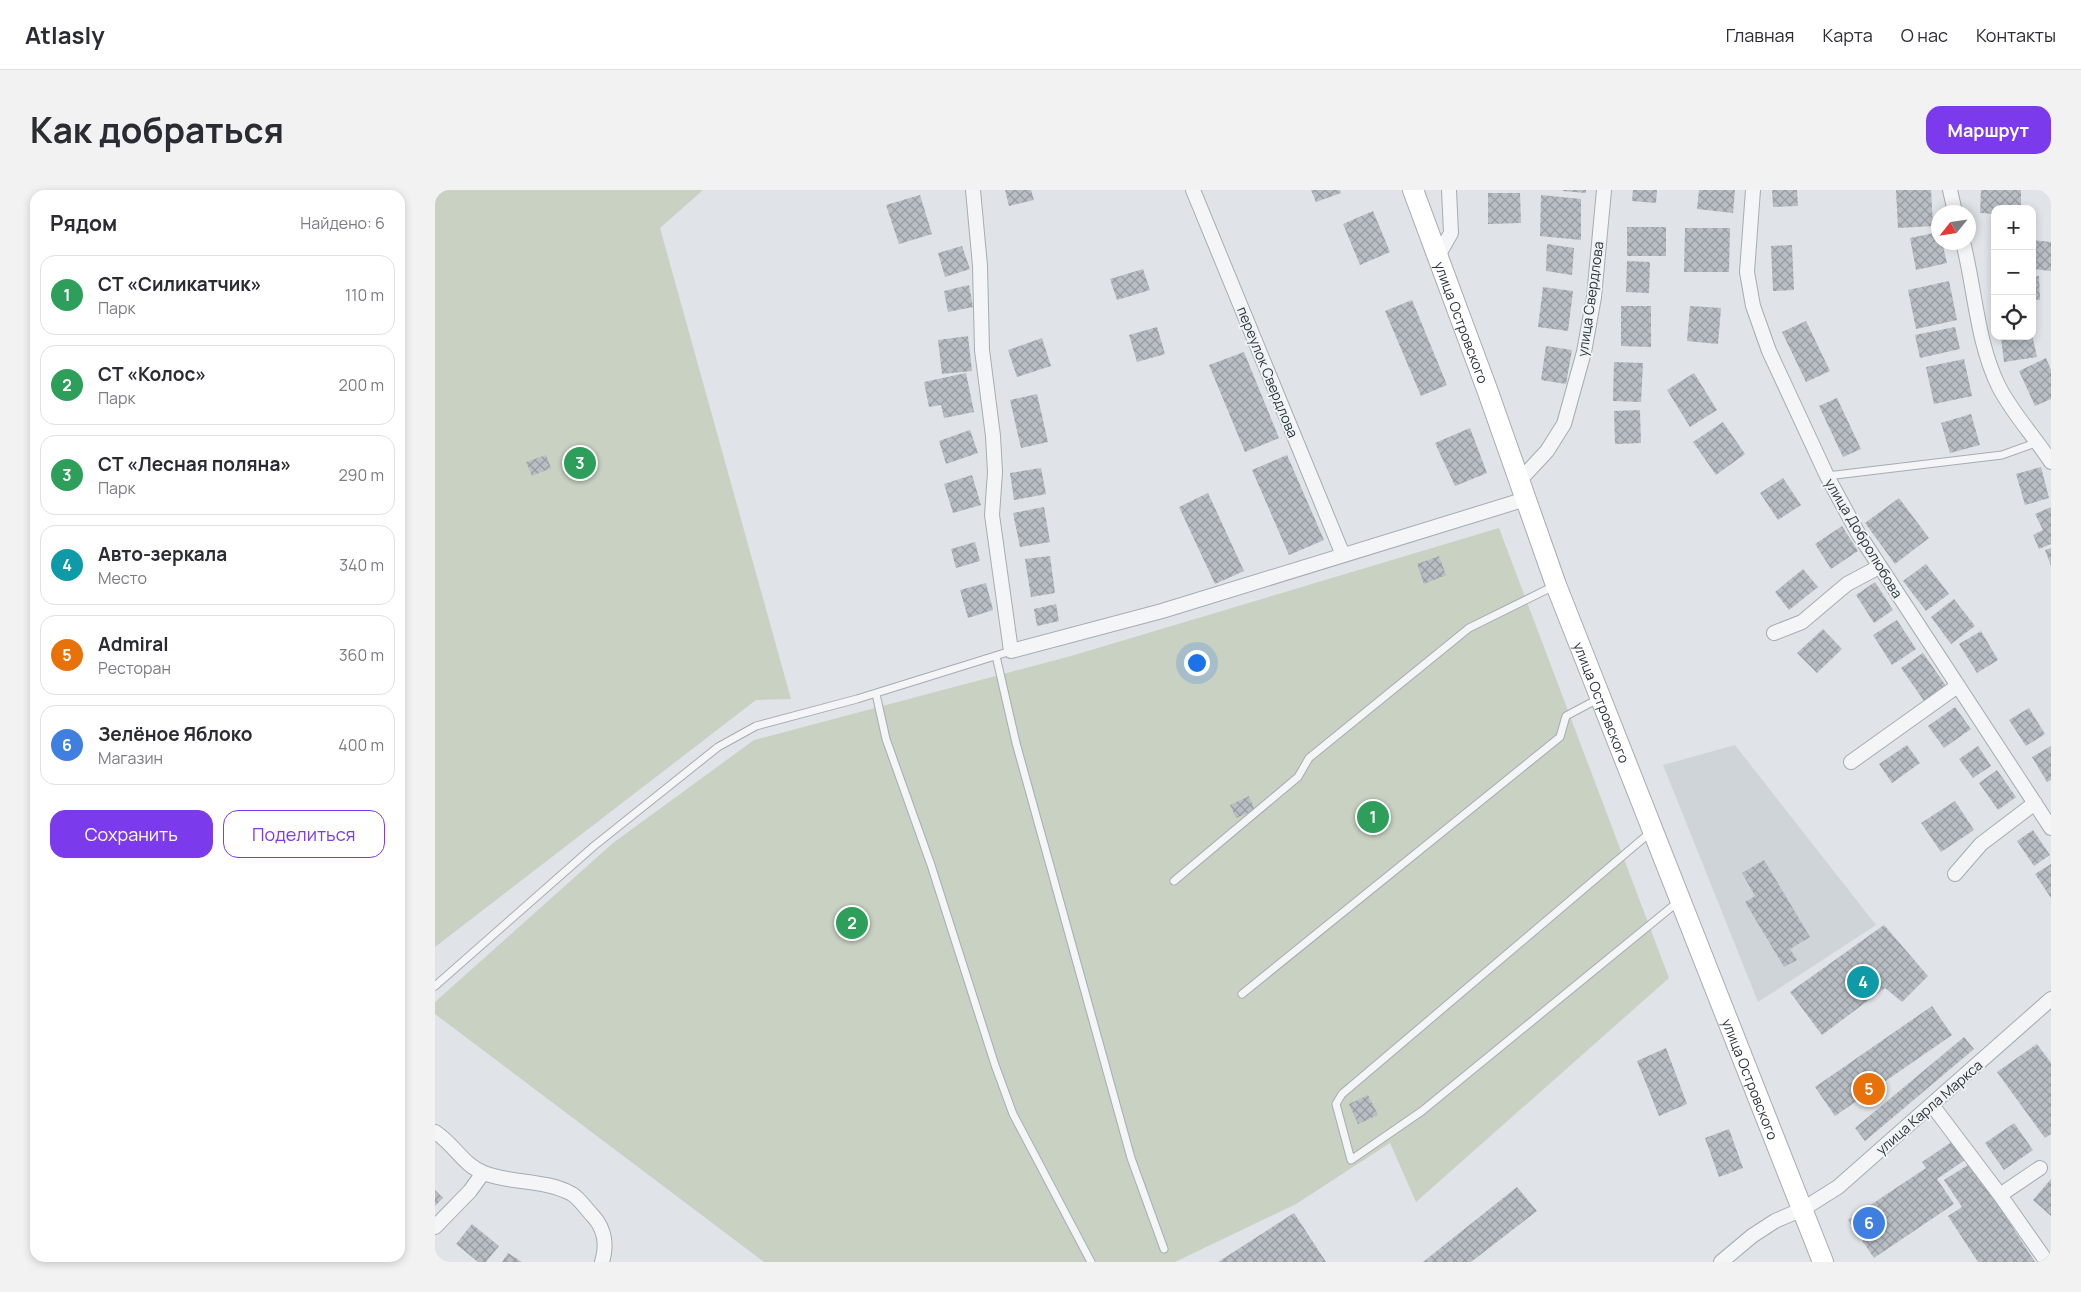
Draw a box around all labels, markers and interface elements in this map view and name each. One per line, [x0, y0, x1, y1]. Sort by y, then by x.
text: Atlasly [25, 18, 105, 51]
text: Главная [1726, 23, 1795, 47]
text: Карта [1823, 23, 1873, 47]
text: О нас [1901, 23, 1948, 47]
text: Контакты [1976, 23, 2056, 47]
text: Как добраться [30, 106, 284, 154]
button: Маршрут [1926, 106, 2051, 154]
north arrow [1931, 205, 1976, 250]
map controls [1991, 205, 2036, 340]
button: + [1991, 205, 2036, 250]
text: Рядом [50, 209, 117, 237]
text: Найдено: 6 [300, 212, 385, 234]
street label: улица Свердлова [1572, 240, 1608, 358]
button: − [1991, 250, 2036, 295]
street label: улица Островского [1431, 259, 1493, 386]
text: СТ «Силикатчик» [98, 271, 262, 297]
text: 1 [63, 284, 71, 306]
text: 110 m [345, 284, 384, 306]
button: locate [1991, 295, 2036, 340]
text: Парк [98, 297, 135, 319]
street label: переулок Свердлова [1233, 304, 1303, 440]
text: СТ «Колос» [98, 361, 207, 387]
text: 2 [62, 374, 72, 396]
text: 200 m [339, 374, 384, 396]
text: Парк [98, 387, 135, 409]
pin: 3 [564, 444, 596, 482]
text: СТ «Лесная поляна» [98, 451, 291, 477]
text: 3 [62, 464, 72, 486]
text: 290 m [338, 464, 384, 486]
street label: улица Добролюбова [1821, 475, 1907, 601]
text: Парк [98, 477, 135, 499]
text: Авто-зеркала [98, 541, 227, 567]
text: 4 [62, 554, 72, 576]
text: 340 m [339, 554, 384, 576]
text: Место [98, 567, 147, 589]
text: Admiral [98, 631, 169, 657]
street label: улица Островского [1570, 639, 1635, 765]
text: 5 [62, 644, 72, 666]
text: 360 m [339, 644, 384, 666]
your location [1184, 650, 1210, 676]
text: Ресторан [98, 657, 171, 679]
text: Зелёное Яблоко [98, 721, 252, 747]
text: 6 [62, 734, 72, 756]
text: 400 m [338, 734, 384, 756]
text: Магазин [98, 747, 163, 769]
pin: 1 [1357, 798, 1389, 836]
button: Сохранить [50, 810, 213, 858]
button: Поделиться [223, 810, 385, 858]
pin: 2 [836, 904, 868, 942]
pin: 4 [1847, 963, 1879, 1001]
street label: улица Островского [1718, 1015, 1783, 1142]
street label: улица Карла Маркса [1872, 1055, 1986, 1159]
pin: 5 [1853, 1070, 1885, 1108]
pin: 6 [1853, 1204, 1885, 1242]

